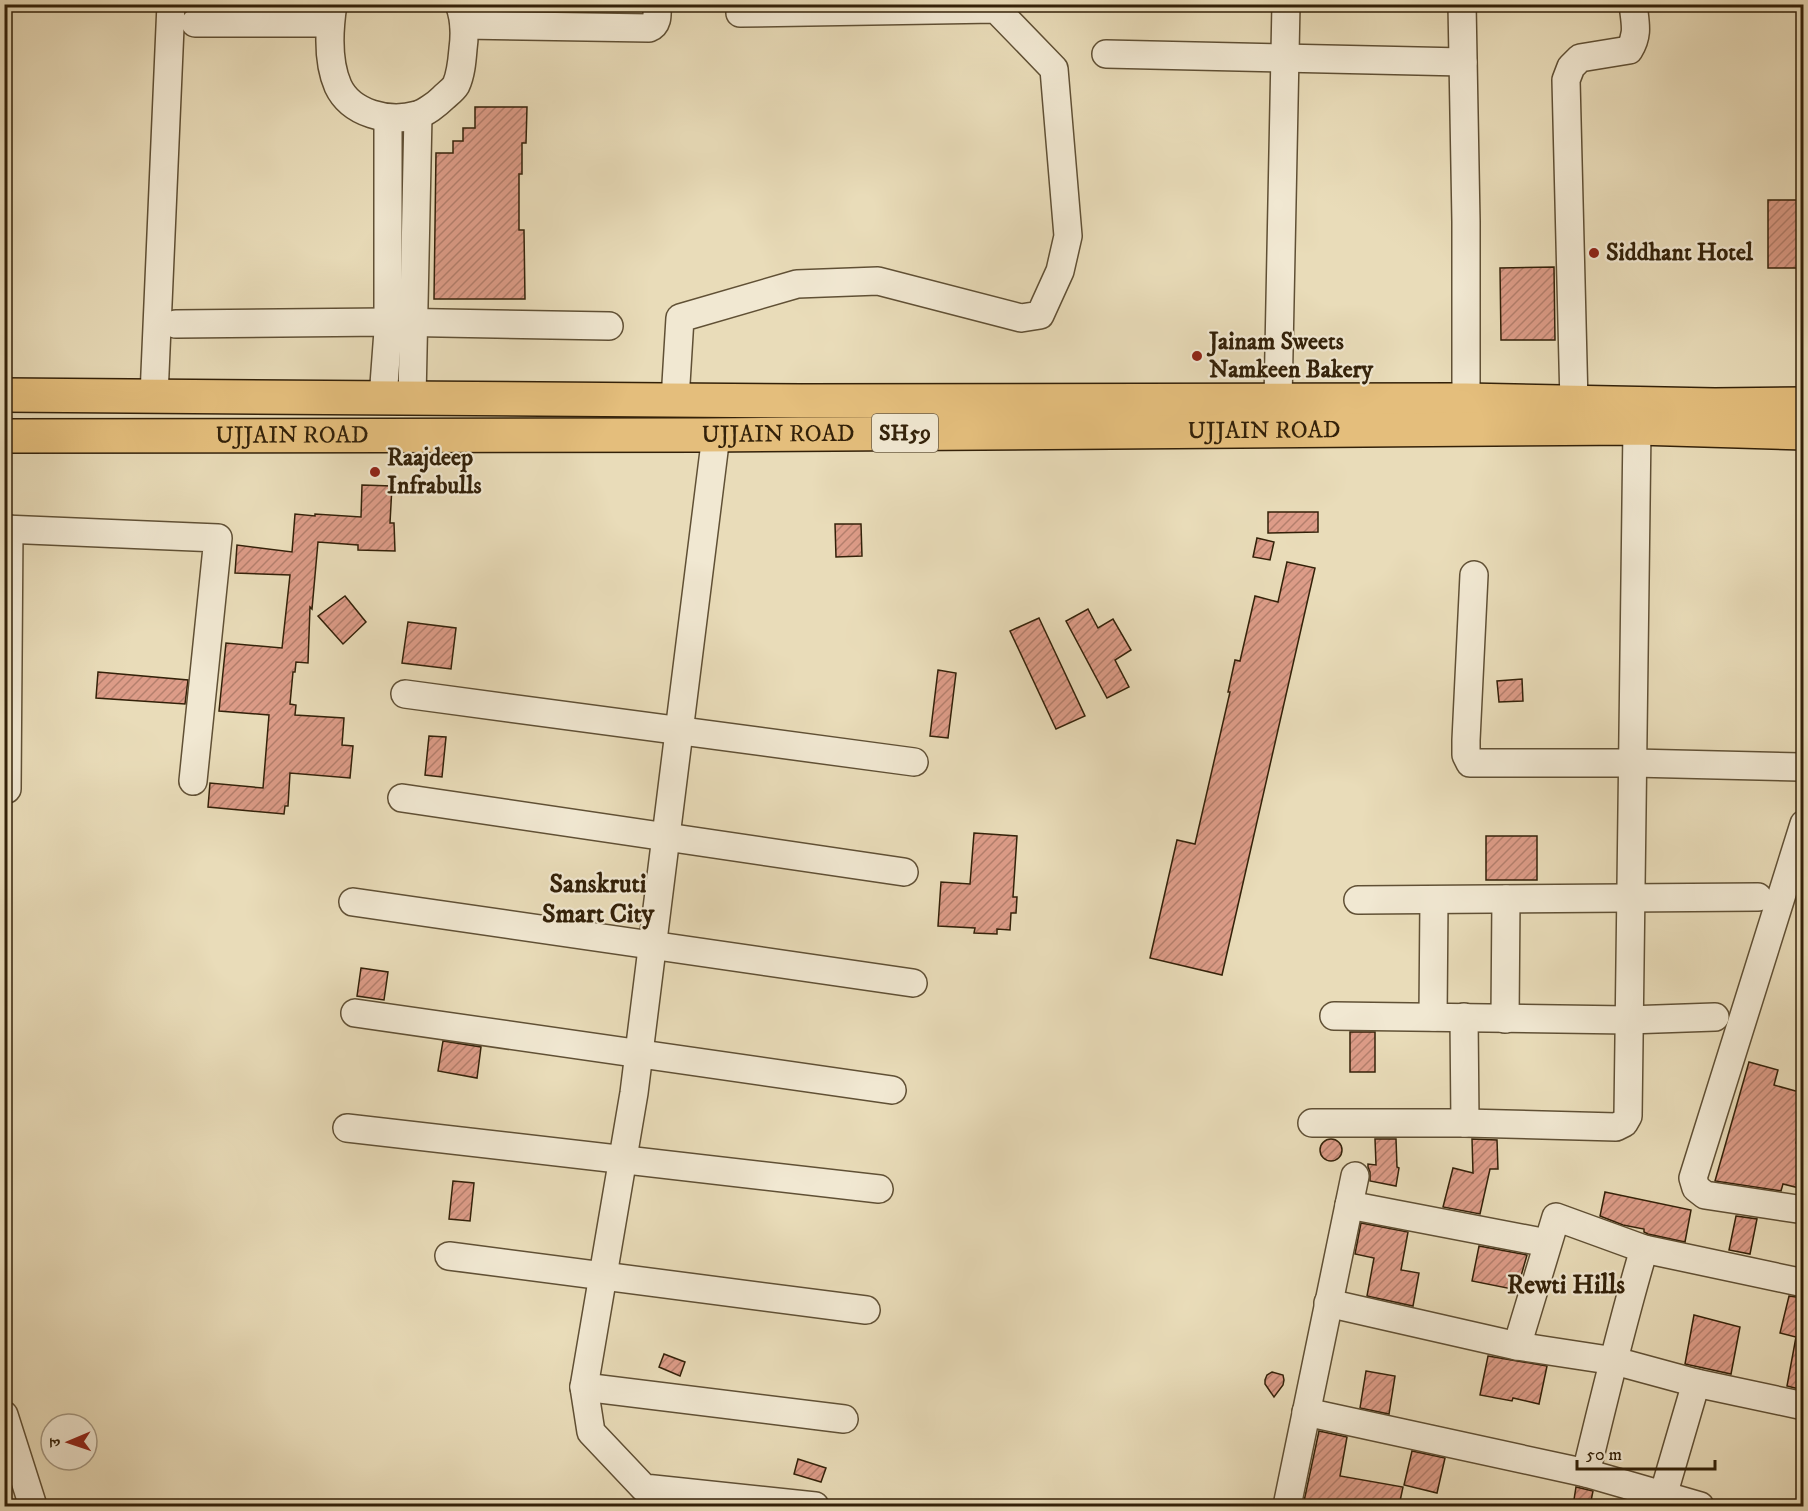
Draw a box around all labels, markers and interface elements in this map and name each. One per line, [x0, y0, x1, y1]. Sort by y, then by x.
place label: Siddhant Hotel [1606, 238, 1754, 268]
marker: Siddhant Hotel [1587, 246, 1601, 260]
place label: Jainam Sweets Namkeen Bakery [1206, 327, 1374, 385]
marker: Jainam Sweets Namkeen Bakery [1190, 349, 1204, 363]
road number: SH59 [872, 414, 938, 452]
street label: UJJAIN ROAD [1187, 415, 1341, 446]
street label: UJJAIN ROAD [701, 419, 855, 450]
street label: UJJAIN ROAD [215, 420, 369, 451]
place label: Raajdeep Infrabulls [387, 443, 481, 501]
marker: Raajdeep Infrabulls [368, 465, 382, 479]
district label: Sanskruti Smart City [542, 868, 655, 931]
district label: Rewti Hills [1507, 1269, 1625, 1302]
north arrow [39, 1412, 99, 1472]
scale bar [1577, 1433, 1715, 1471]
text: उ [45, 1436, 65, 1448]
text: 50 m [1586, 1444, 1622, 1466]

